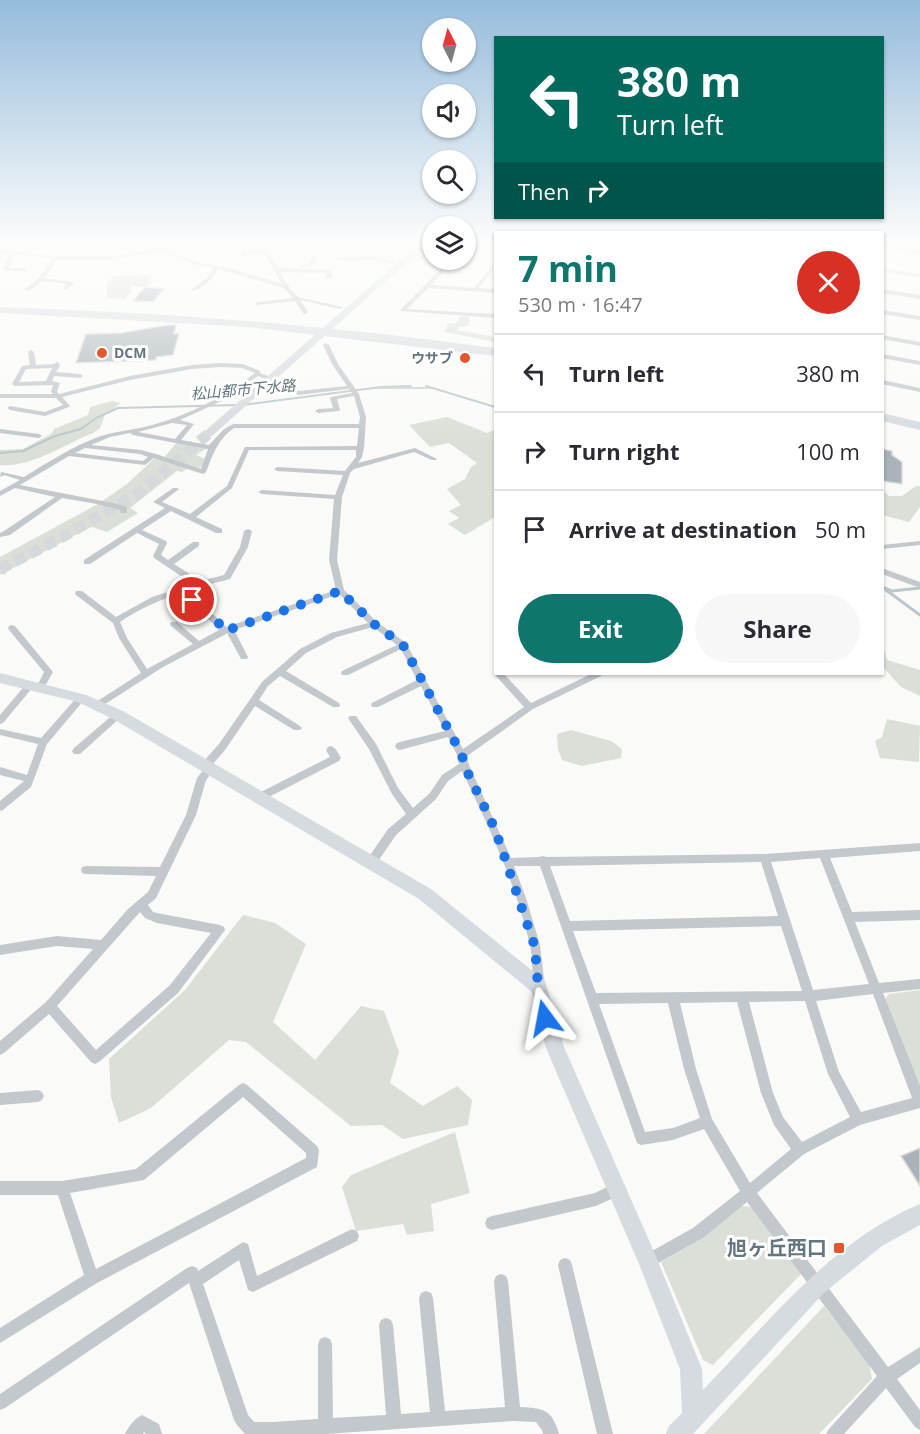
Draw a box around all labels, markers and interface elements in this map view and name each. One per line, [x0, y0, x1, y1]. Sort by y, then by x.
north arrow [422, 18, 476, 72]
map controls [422, 18, 476, 270]
text: 380 m [617, 52, 741, 109]
icon: left [518, 60, 596, 138]
button: sound [422, 84, 476, 138]
text: Turn left [617, 106, 724, 143]
button: search [422, 150, 476, 204]
icon: right [581, 174, 614, 207]
text: Then [518, 176, 569, 206]
button: layers [422, 216, 476, 270]
text: 7 min [518, 244, 618, 293]
button: close [797, 251, 860, 314]
text: 530 m · 16:47 [518, 291, 643, 318]
place label: DCM [114, 343, 146, 362]
marker: DCM [95, 346, 109, 360]
place label: ウサブ [411, 348, 453, 367]
marker: ウサブ [458, 351, 472, 365]
icon: left [518, 357, 551, 390]
text: Turn left [569, 358, 664, 388]
text: 380 m [796, 358, 860, 388]
water label: 松山都市下水路 [190, 374, 298, 404]
icon: right [518, 435, 551, 468]
text: Turn right [569, 436, 680, 466]
text: 100 m [796, 436, 860, 466]
icon: arrive [518, 513, 551, 546]
text: Arrive at destination [569, 514, 797, 544]
text: 50 m [815, 514, 866, 544]
pin [166, 574, 217, 625]
icon: arrive [175, 583, 208, 616]
button: Exit [518, 594, 683, 663]
button: Share [695, 594, 860, 663]
position arrow [513, 986, 577, 1050]
place label: 旭ヶ丘西口 [727, 1234, 827, 1261]
marker: 旭ヶ丘西口 [832, 1241, 846, 1255]

